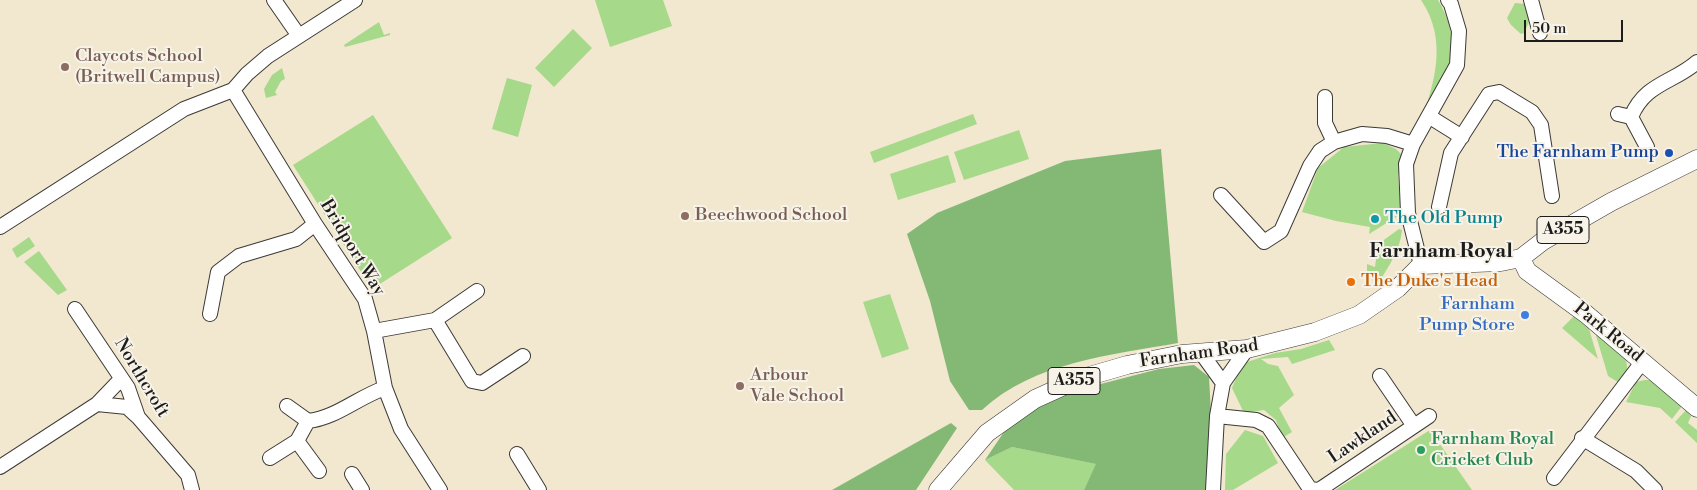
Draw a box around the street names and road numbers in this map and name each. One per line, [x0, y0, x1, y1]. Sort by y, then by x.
street label: Bridport Way [315, 196, 389, 300]
road number: A355 [1537, 216, 1589, 244]
street label: Park Road [1569, 299, 1647, 367]
street label: Northcroft [109, 334, 173, 422]
street label: Farnham Road [1138, 335, 1260, 373]
road number: A355 [1048, 368, 1100, 394]
street label: Lawkland [1325, 407, 1401, 469]

